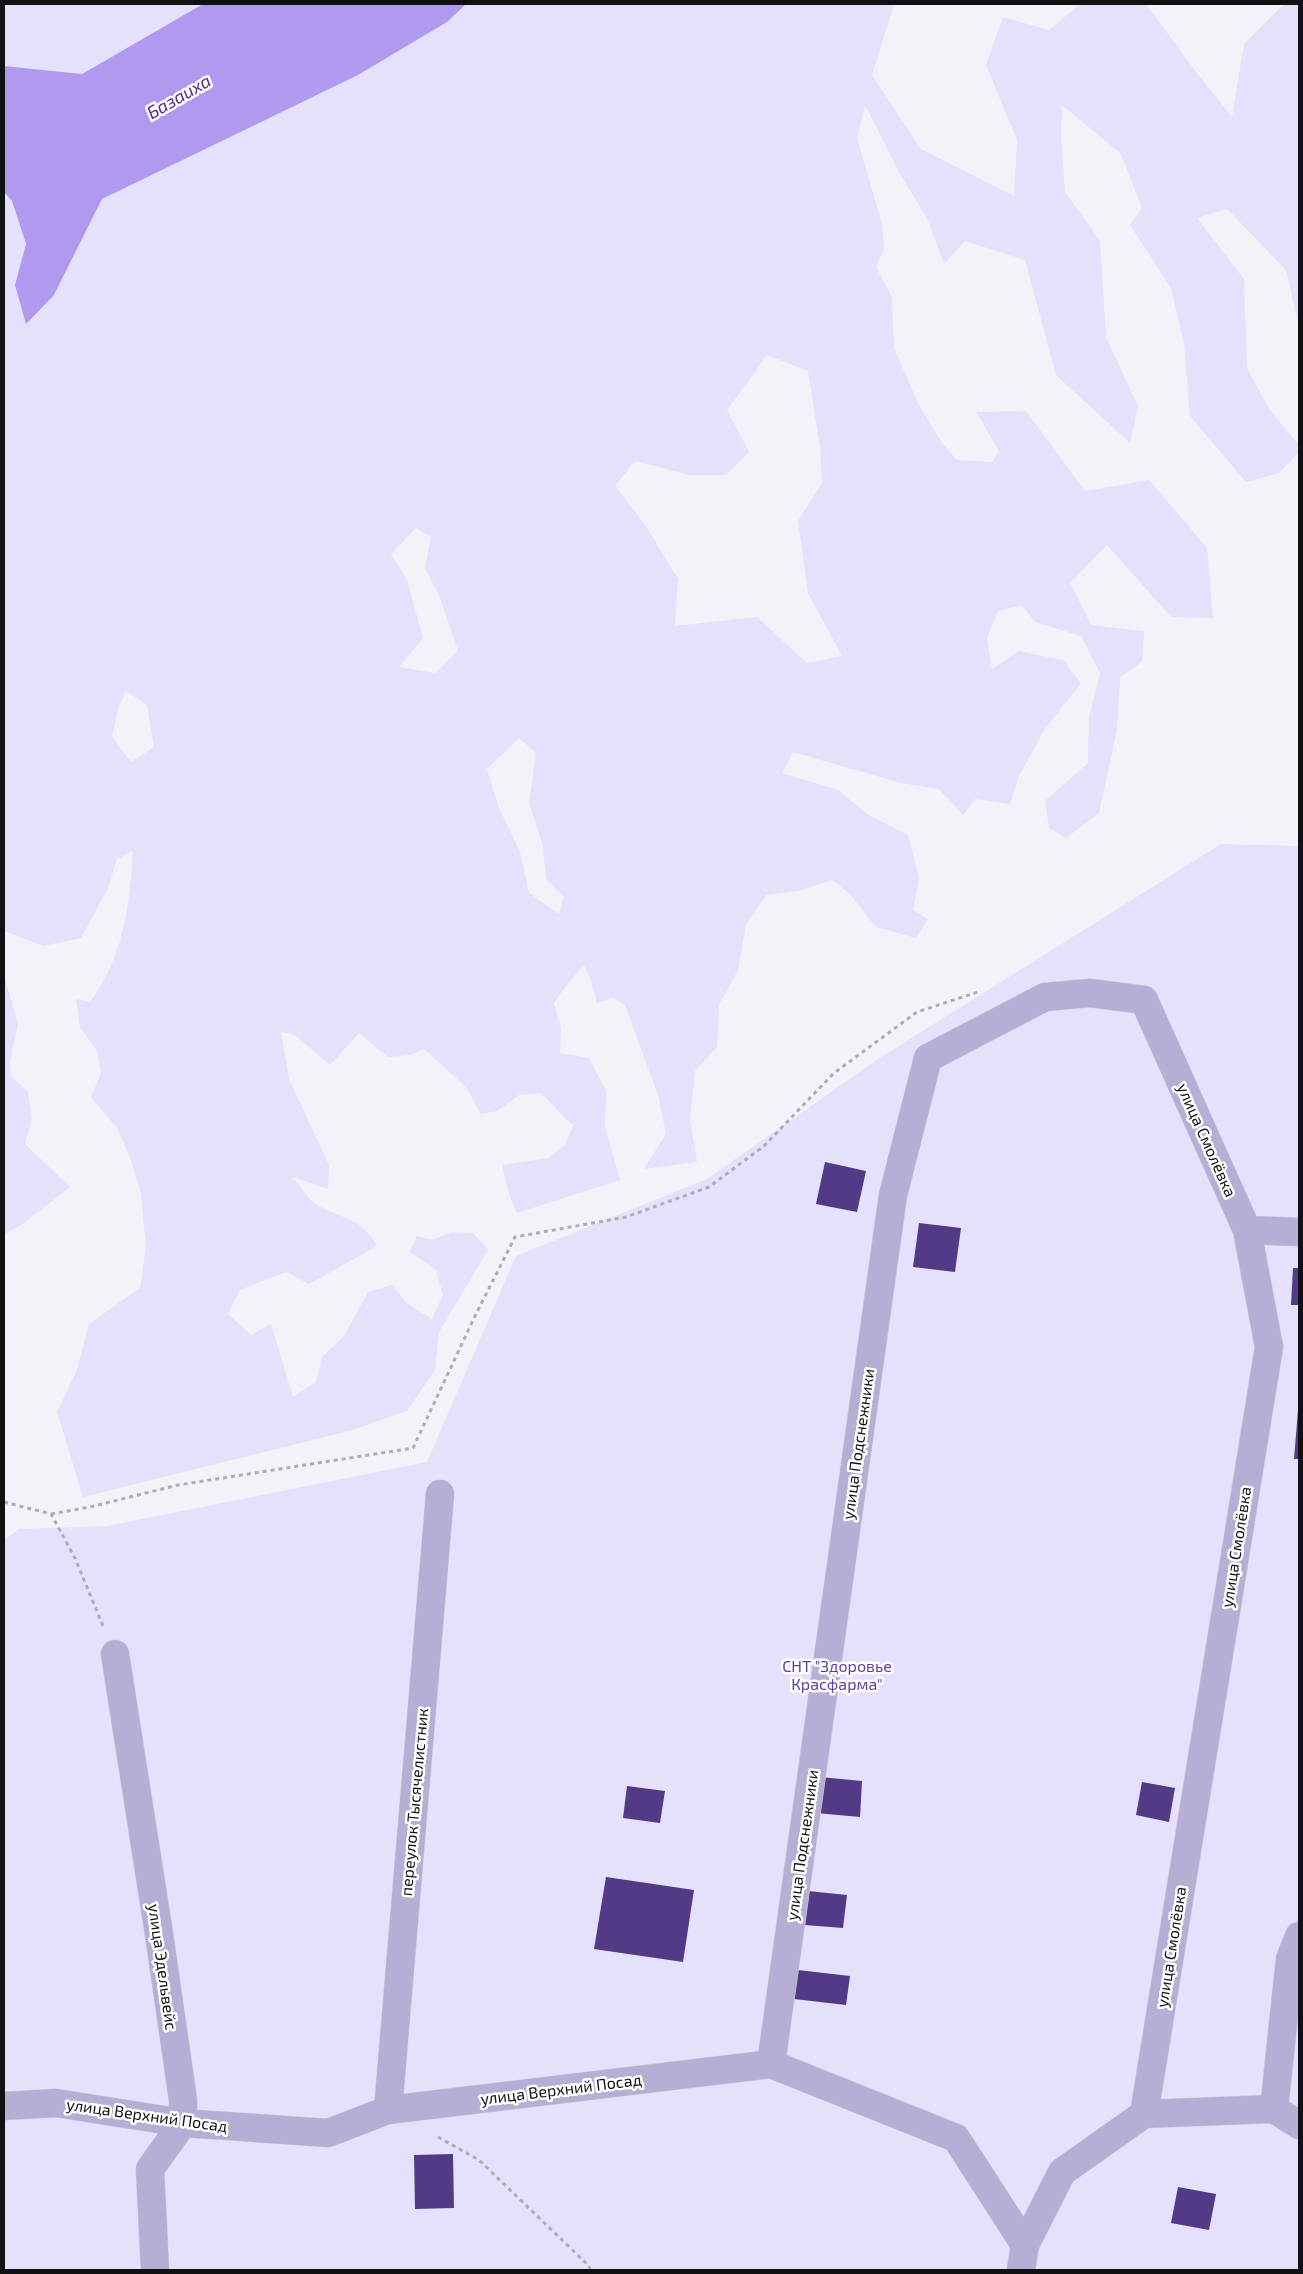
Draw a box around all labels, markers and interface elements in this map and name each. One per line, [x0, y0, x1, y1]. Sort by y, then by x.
water label: Базаиха [143, 69, 214, 123]
street label: улица Смолёвка [1173, 1080, 1241, 1200]
street label: улица Подснежники [838, 1367, 878, 1521]
street label: улица Смолёвка [1217, 1485, 1255, 1609]
park label: СНТ "Здоровье Красфарма" [782, 1656, 892, 1693]
street label: переулок Тысячелистник [396, 1707, 432, 1897]
street label: улица Подснежники [782, 1768, 822, 1922]
street label: улица Смолёвка [1152, 1885, 1190, 2009]
street label: улица Эдельвейс [144, 1903, 182, 2032]
street label: улица Верхний Посад [479, 2069, 643, 2109]
street label: улица Верхний Посад [65, 2094, 229, 2136]

